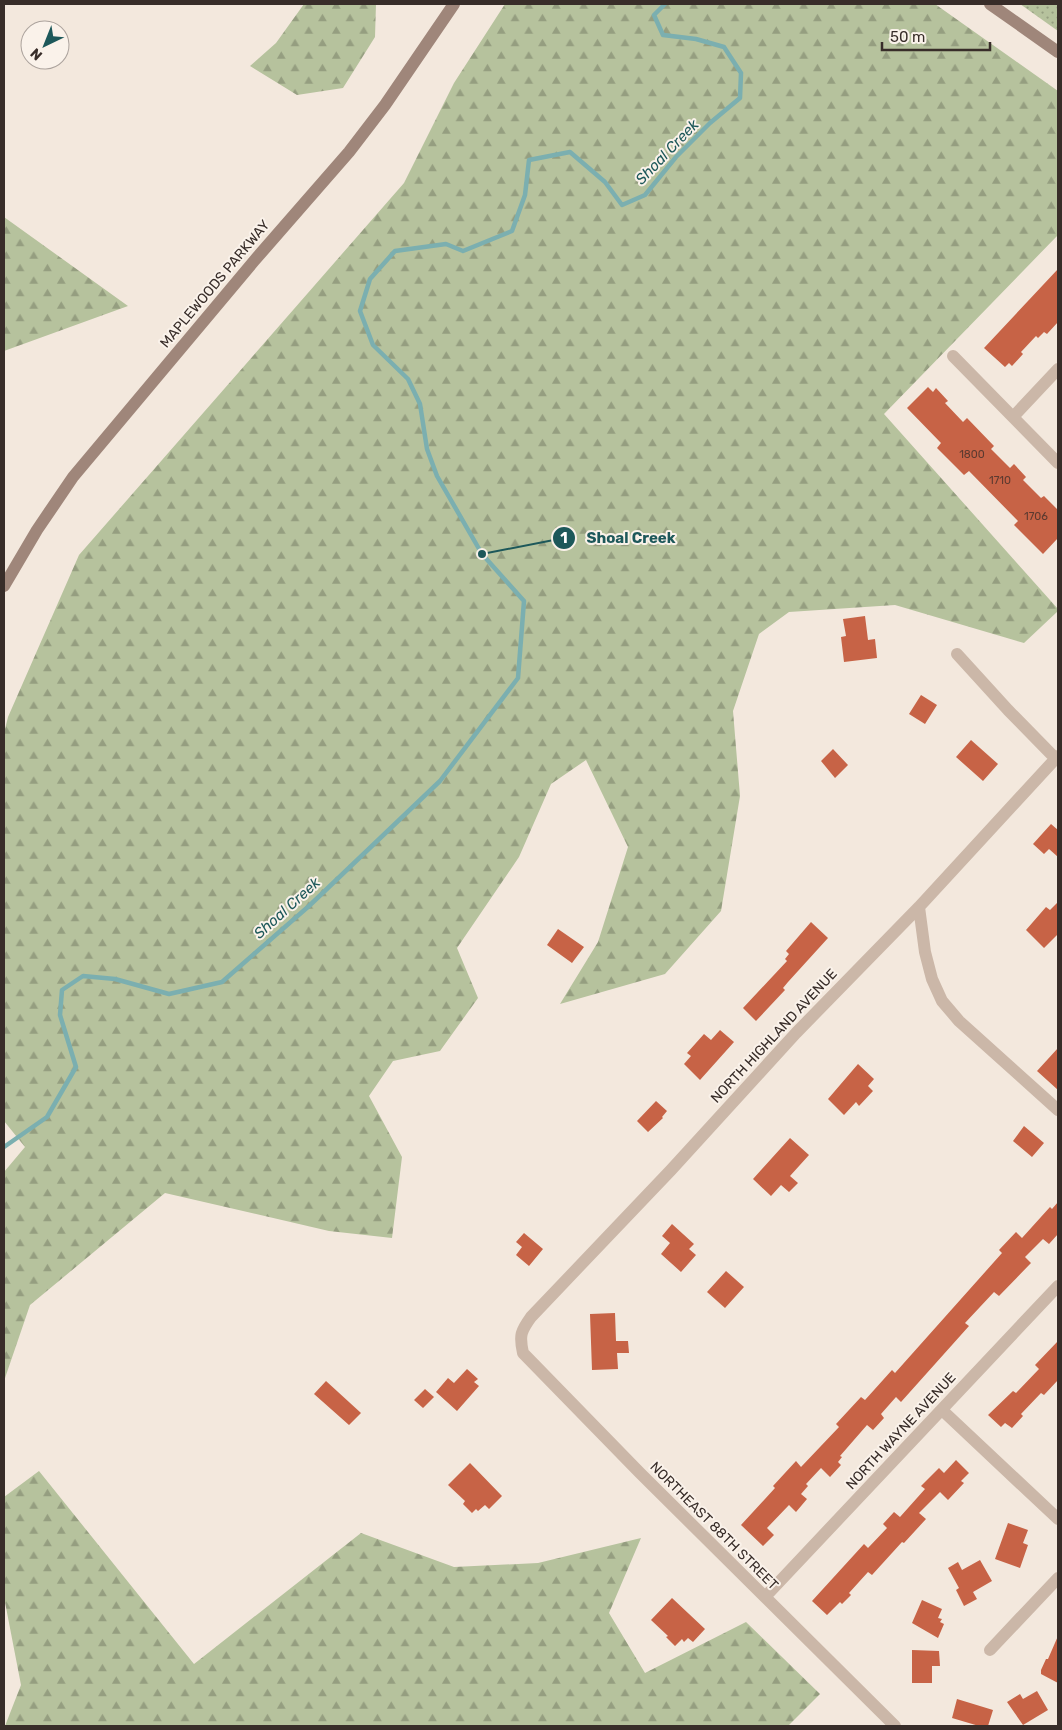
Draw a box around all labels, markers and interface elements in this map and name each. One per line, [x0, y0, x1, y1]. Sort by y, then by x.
north arrow [20, 20, 70, 70]
scale bar [882, 20, 990, 52]
text: 50 m [890, 28, 925, 46]
text: N [27, 44, 46, 64]
water label: Shoal Creek [632, 116, 703, 188]
street label: MAPLEWOODS PARKWAY [157, 217, 273, 351]
house number: 1800 [959, 448, 985, 461]
house number: 1710 [989, 474, 1011, 487]
house number: 1706 [1024, 510, 1048, 523]
callout: Shoal Creek [551, 523, 685, 553]
text: 1 [560, 529, 568, 547]
text: Shoal Creek [586, 529, 676, 547]
water label: Shoal Creek [250, 873, 324, 943]
street label: NORTH HIGHLAND AVENUE [707, 965, 841, 1107]
street label: NORTH WAYNE AVENUE [842, 1369, 960, 1493]
street label: NORTHEAST 88TH STREET [646, 1458, 782, 1594]

